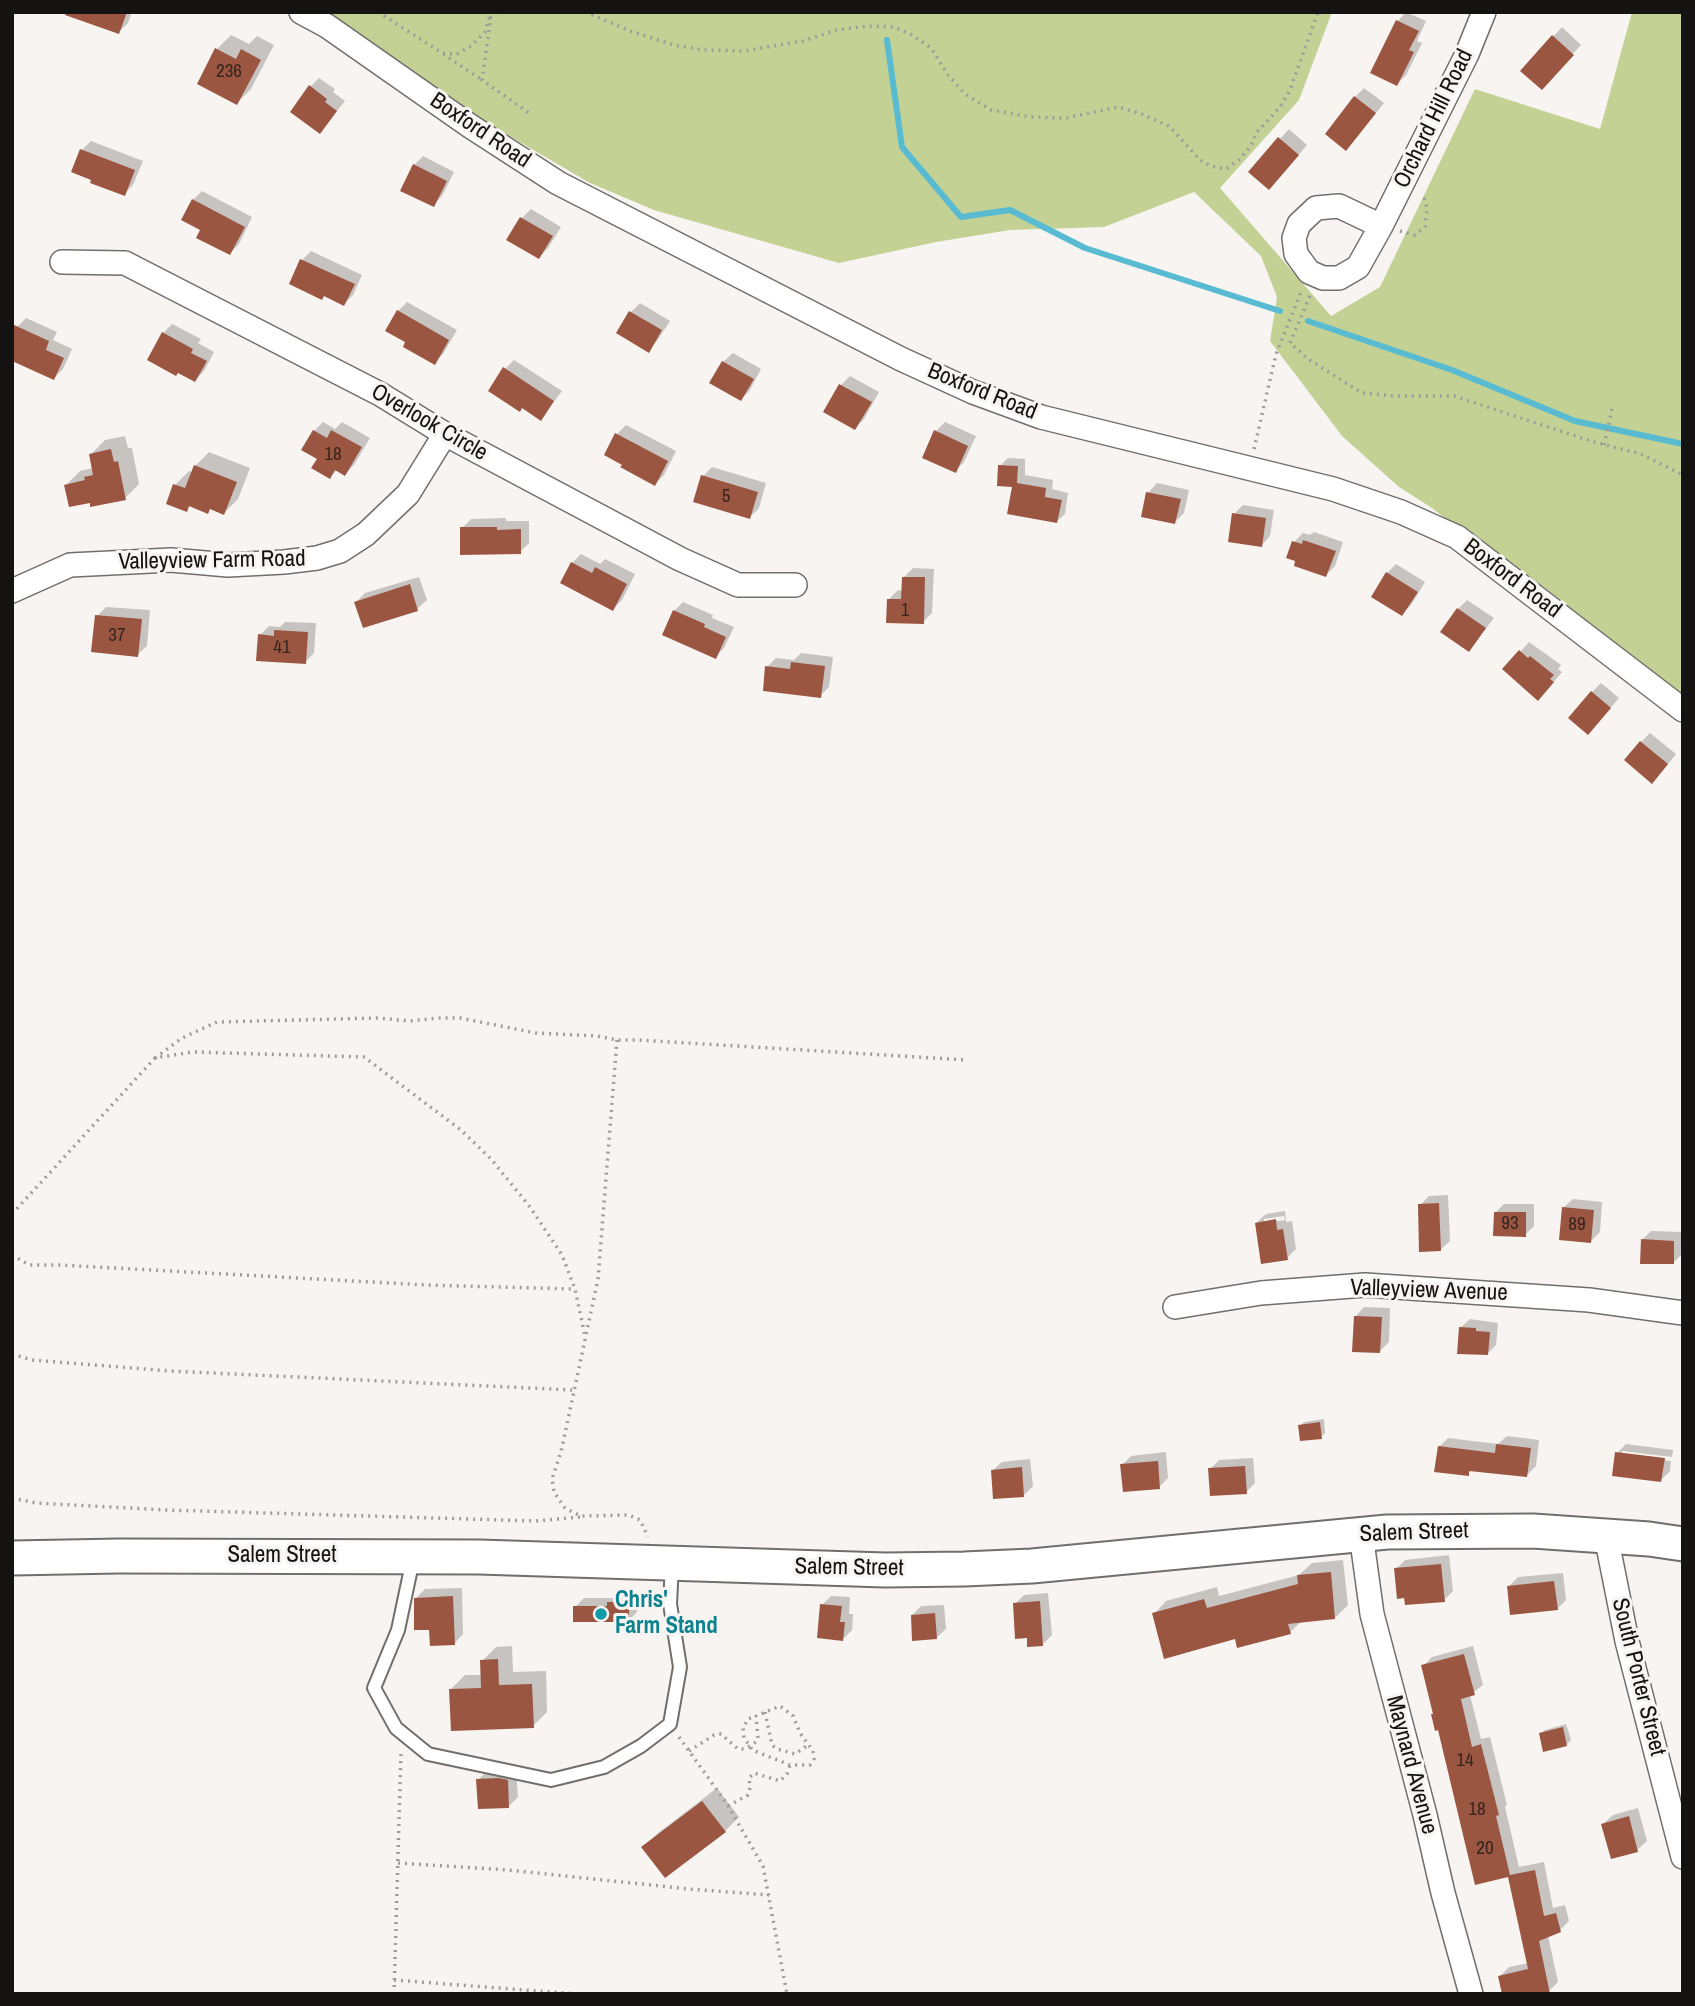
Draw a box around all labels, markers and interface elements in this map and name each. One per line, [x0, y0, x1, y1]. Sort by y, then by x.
street label: Orchard Hill Road [1389, 45, 1479, 193]
house number: 236 [216, 61, 242, 83]
street label: Boxford Road [424, 87, 536, 175]
street label: Boxford Road [923, 358, 1041, 426]
street label: Overlook Circle [366, 379, 492, 467]
house number: 18 [324, 444, 342, 466]
house number: 5 [722, 486, 730, 508]
street label: Boxford Road [1458, 533, 1566, 625]
street label: Valleyview Farm Road [118, 546, 306, 576]
house number: 1 [901, 600, 909, 622]
house number: 37 [108, 625, 126, 647]
house number: 41 [273, 637, 291, 659]
house number: 93 [1501, 1213, 1519, 1235]
house number: 89 [1568, 1214, 1586, 1236]
street label: Valleyview Avenue [1350, 1274, 1508, 1308]
street label: Salem Street [1359, 1517, 1469, 1549]
street label: Salem Street [227, 1542, 337, 1570]
street label: Salem Street [794, 1553, 904, 1583]
place label: Chris' Farm Stand [615, 1587, 718, 1641]
street label: South Porter Street [1605, 1595, 1671, 1759]
marker: Chris' Farm Stand [593, 1606, 609, 1622]
street label: Maynard Avenue [1379, 1693, 1443, 1837]
house number: 14 [1456, 1750, 1474, 1772]
house number: 18 [1468, 1799, 1486, 1821]
house number: 20 [1476, 1838, 1494, 1860]

